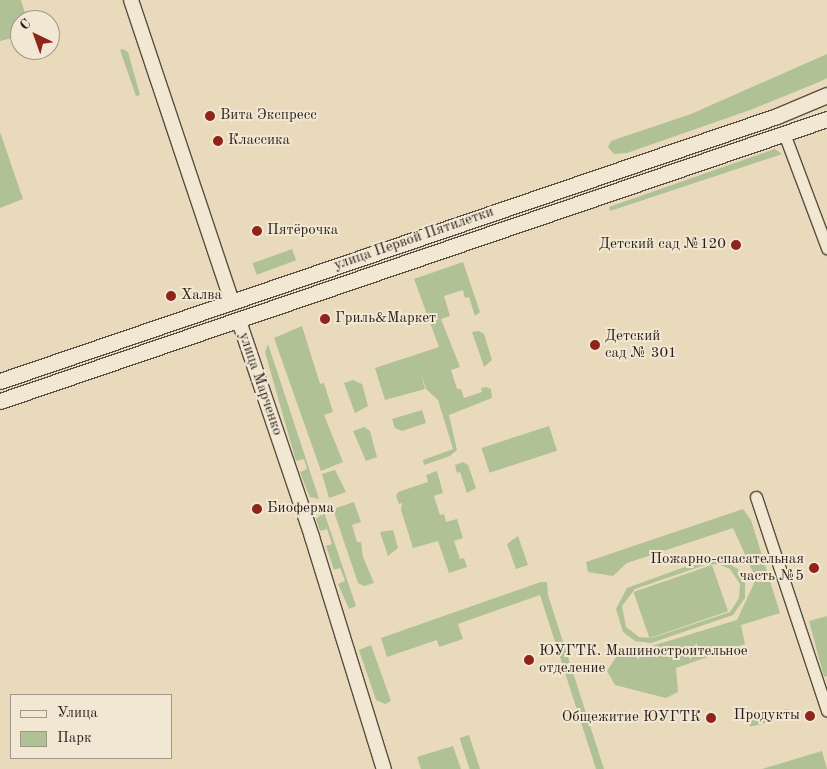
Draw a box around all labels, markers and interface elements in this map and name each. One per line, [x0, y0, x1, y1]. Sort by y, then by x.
north arrow [10, 10, 60, 60]
text: С [18, 16, 34, 33]
place label: Вита Экспресс [220, 107, 317, 125]
marker: Вита Экспресс [204, 110, 216, 122]
place label: Классика [228, 132, 290, 150]
marker: Классика [212, 135, 224, 147]
street label: улица Первой Пятилетки [332, 203, 496, 275]
place label: Пятёрочка [267, 222, 338, 240]
marker: Пятёрочка [251, 225, 263, 237]
place label: Детский сад №120 [599, 236, 726, 254]
marker: Детский сад №120 [730, 239, 742, 251]
place label: Халва [181, 287, 222, 305]
marker: Халва [165, 290, 177, 302]
place label: Гриль&Маркет [335, 310, 436, 328]
marker: Гриль&Маркет [319, 313, 331, 325]
place label: Детский сад № 301 [605, 327, 677, 362]
street label: улица Марченко [234, 330, 286, 438]
marker: Детский сад № 301 [589, 339, 601, 351]
place label: Биоферма [267, 500, 334, 518]
marker: Биоферма [251, 503, 263, 515]
place label: Пожарно-спасательная часть №5 [650, 550, 804, 585]
marker: Пожарно-спасательная часть №5 [808, 562, 820, 574]
place label: ЮУГТК. Машиностроительное отделение [539, 642, 748, 677]
marker: ЮУГТК. Машиностроительное отделение [523, 654, 535, 666]
legend [10, 694, 172, 759]
text: Улица [57, 706, 98, 721]
place label: Продукты [734, 707, 800, 725]
place label: Общежитие ЮУГТК [562, 709, 701, 727]
marker: Продукты [804, 710, 816, 722]
marker: Общежитие ЮУГТК [705, 712, 717, 724]
text: Парк [57, 731, 92, 746]

